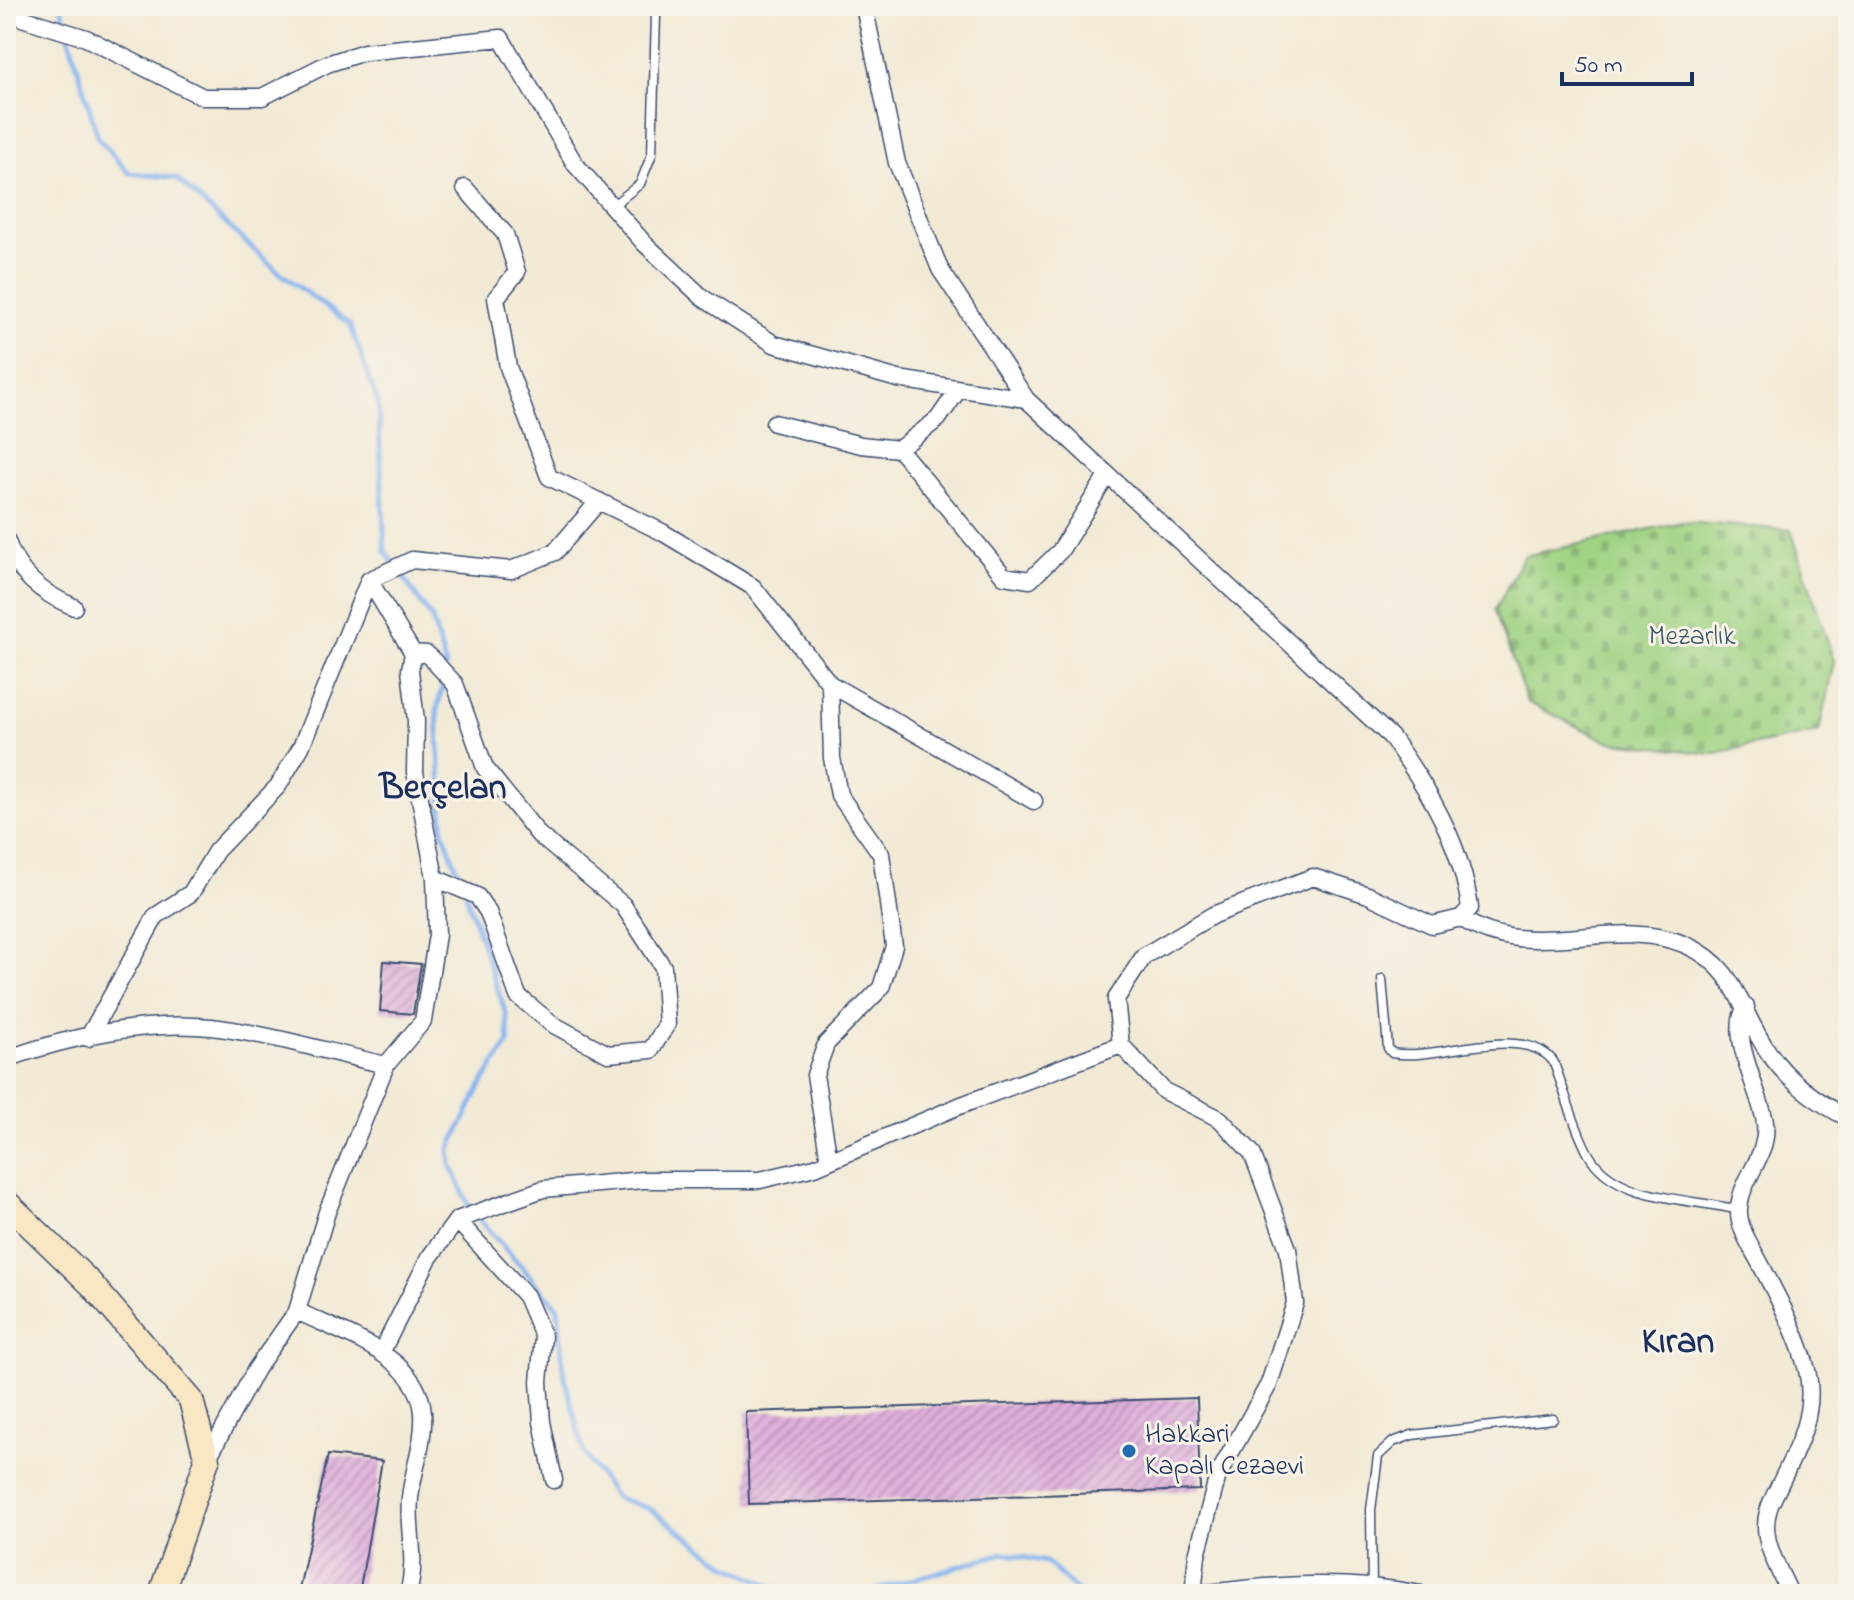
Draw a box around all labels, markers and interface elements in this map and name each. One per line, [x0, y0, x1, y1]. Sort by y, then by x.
scale bar [1562, 36, 1692, 86]
text: 50 m [1574, 49, 1623, 84]
park label: Mezarlık [1648, 617, 1736, 658]
district label: Berçelan [378, 763, 506, 816]
district label: Kıran [1642, 1317, 1714, 1370]
place label: Hakkari Kapalı Cezaevi [1145, 1415, 1304, 1488]
marker: Hakkari Kapalı Cezaevi [1120, 1442, 1138, 1460]

